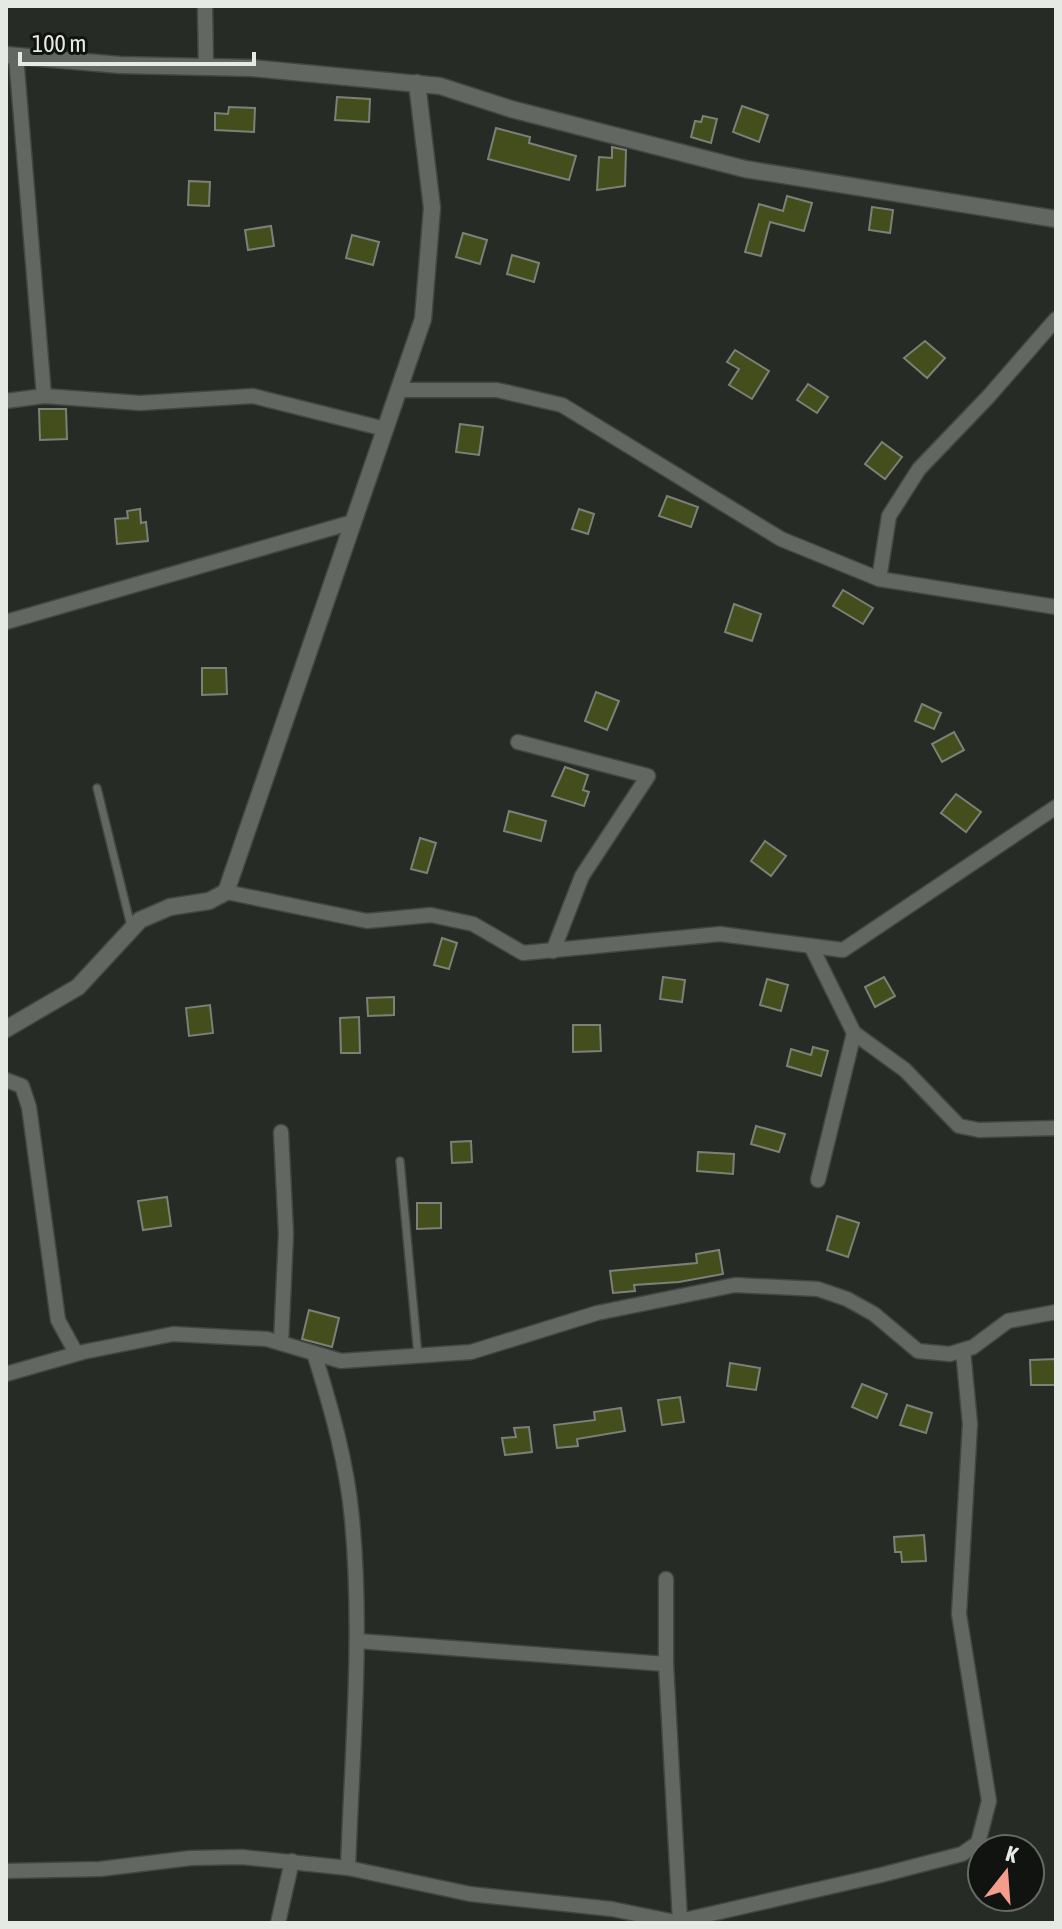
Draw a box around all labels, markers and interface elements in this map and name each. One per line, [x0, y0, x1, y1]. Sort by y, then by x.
scale bar [20, 16, 254, 66]
text: 100 m [32, 30, 86, 57]
north arrow [966, 1833, 1046, 1913]
text: K [1003, 1840, 1021, 1868]

